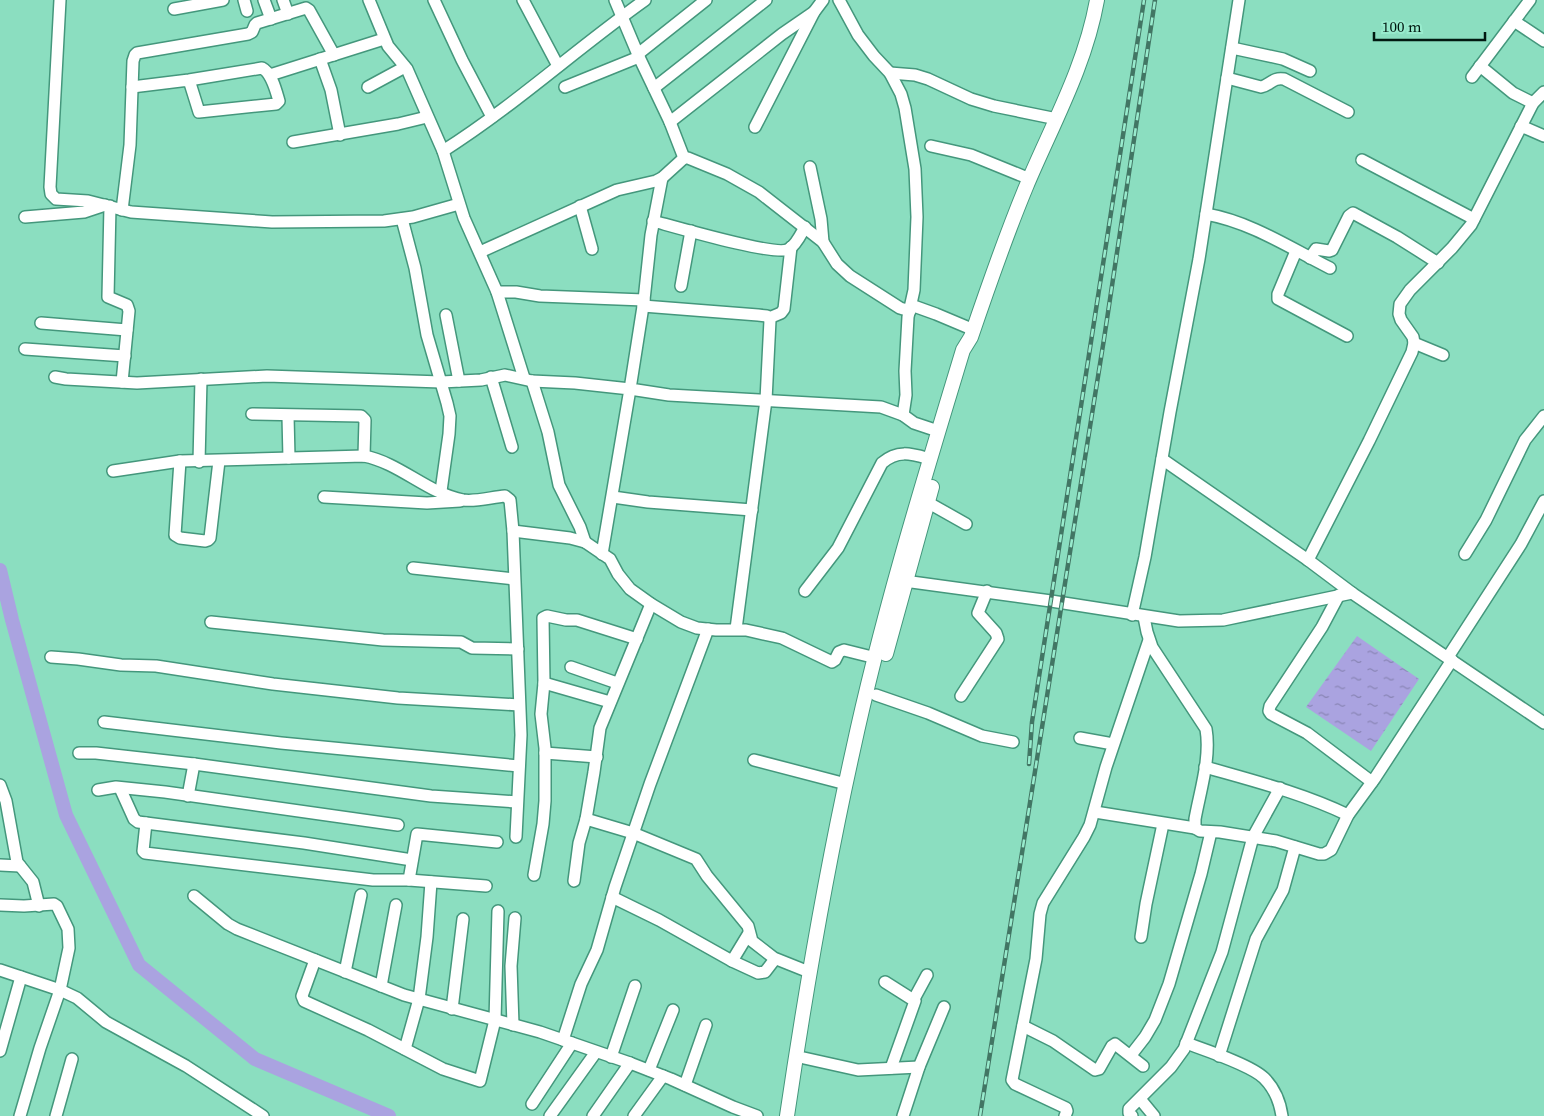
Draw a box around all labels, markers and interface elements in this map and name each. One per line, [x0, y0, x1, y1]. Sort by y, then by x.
scale bar [1374, 10, 1485, 42]
text: 100 m [1382, 16, 1422, 37]

